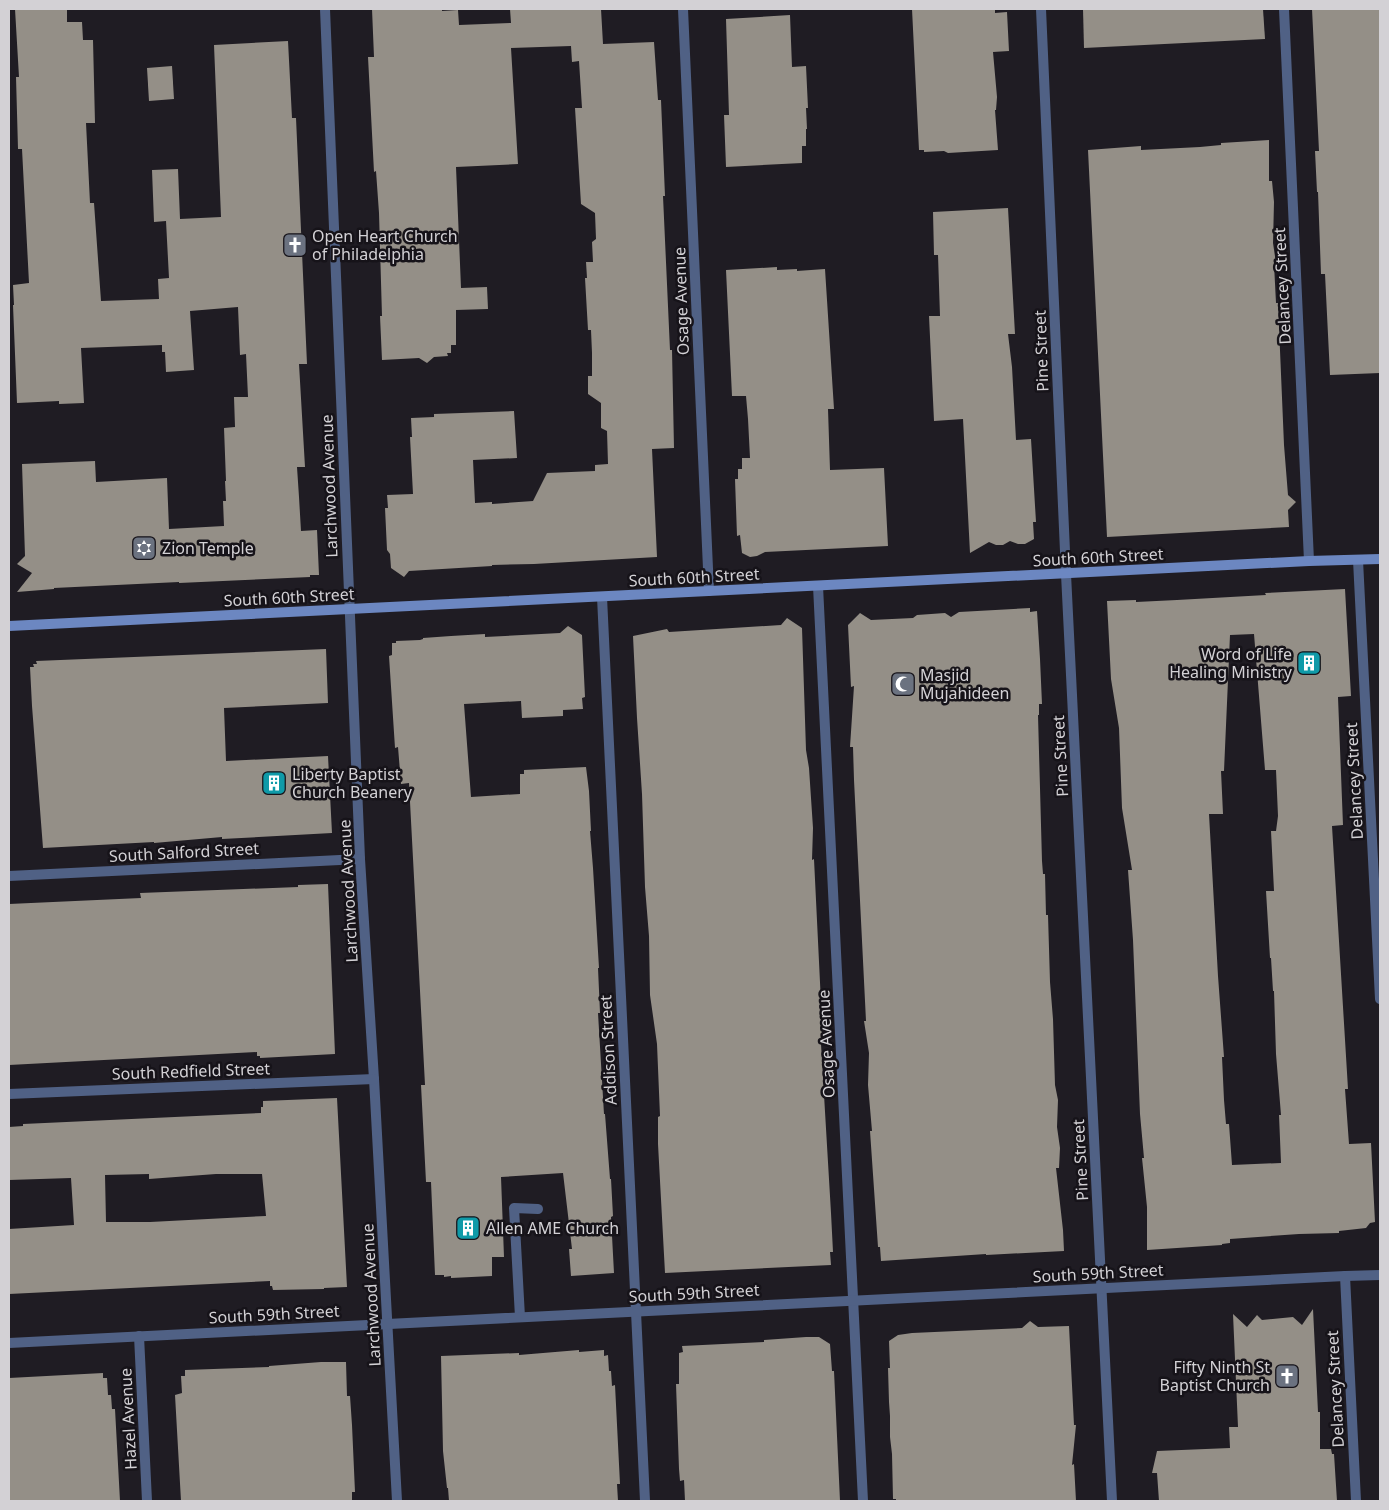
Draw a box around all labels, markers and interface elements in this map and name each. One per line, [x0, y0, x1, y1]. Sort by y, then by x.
place label: Open Heart Church of Philadelphia [312, 225, 458, 265]
street label: Delancey Street [1268, 227, 1296, 345]
church icon: Open Heart Church of Philadelphia [282, 232, 308, 258]
street label: Osage Avenue [668, 246, 694, 356]
street label: Pine Street [1029, 310, 1053, 392]
street label: Larchwood Avenue [316, 414, 342, 558]
synagogue icon: Zion Temple [131, 535, 157, 561]
place label: Zion Temple [162, 537, 254, 559]
street label: South 60th Street [1032, 543, 1164, 571]
street label: South 60th Street [628, 563, 760, 591]
street label: South 60th Street [223, 583, 355, 611]
place label: Word of Life Healing Ministry [1169, 643, 1293, 683]
building icon: Word of Life Healing Ministry [1296, 650, 1322, 676]
place label: Masjid Mujahideen [920, 664, 1009, 704]
mosque icon: Masjid Mujahideen [890, 671, 916, 697]
street label: Pine Street [1047, 714, 1073, 797]
street label: Delancey Street [1340, 722, 1368, 840]
place label: Liberty Baptist Church Beanery [292, 763, 413, 803]
building icon: Liberty Baptist Church Beanery [261, 770, 287, 796]
street label: Larchwood Avenue [333, 819, 363, 963]
street label: South Salford Street [108, 837, 260, 867]
street label: Osage Avenue [812, 989, 840, 1099]
street label: Addison Street [594, 994, 622, 1106]
street label: South Redfield Street [111, 1057, 271, 1085]
street label: Pine Street [1067, 1118, 1093, 1201]
building icon: Allen AME Church [455, 1215, 481, 1241]
place label: Allen AME Church [486, 1217, 619, 1239]
street label: Larchwood Avenue [356, 1223, 386, 1367]
street label: South 59th Street [1032, 1259, 1164, 1287]
street label: South 59th Street [628, 1279, 760, 1307]
street label: South 59th Street [208, 1300, 340, 1328]
street label: Delancey Street [1321, 1330, 1349, 1448]
place label: Fifty Ninth St Baptist Church [1160, 1356, 1270, 1396]
church icon: Fifty Ninth St Baptist Church [1274, 1363, 1300, 1389]
street label: Hazel Avenue [114, 1368, 142, 1470]

